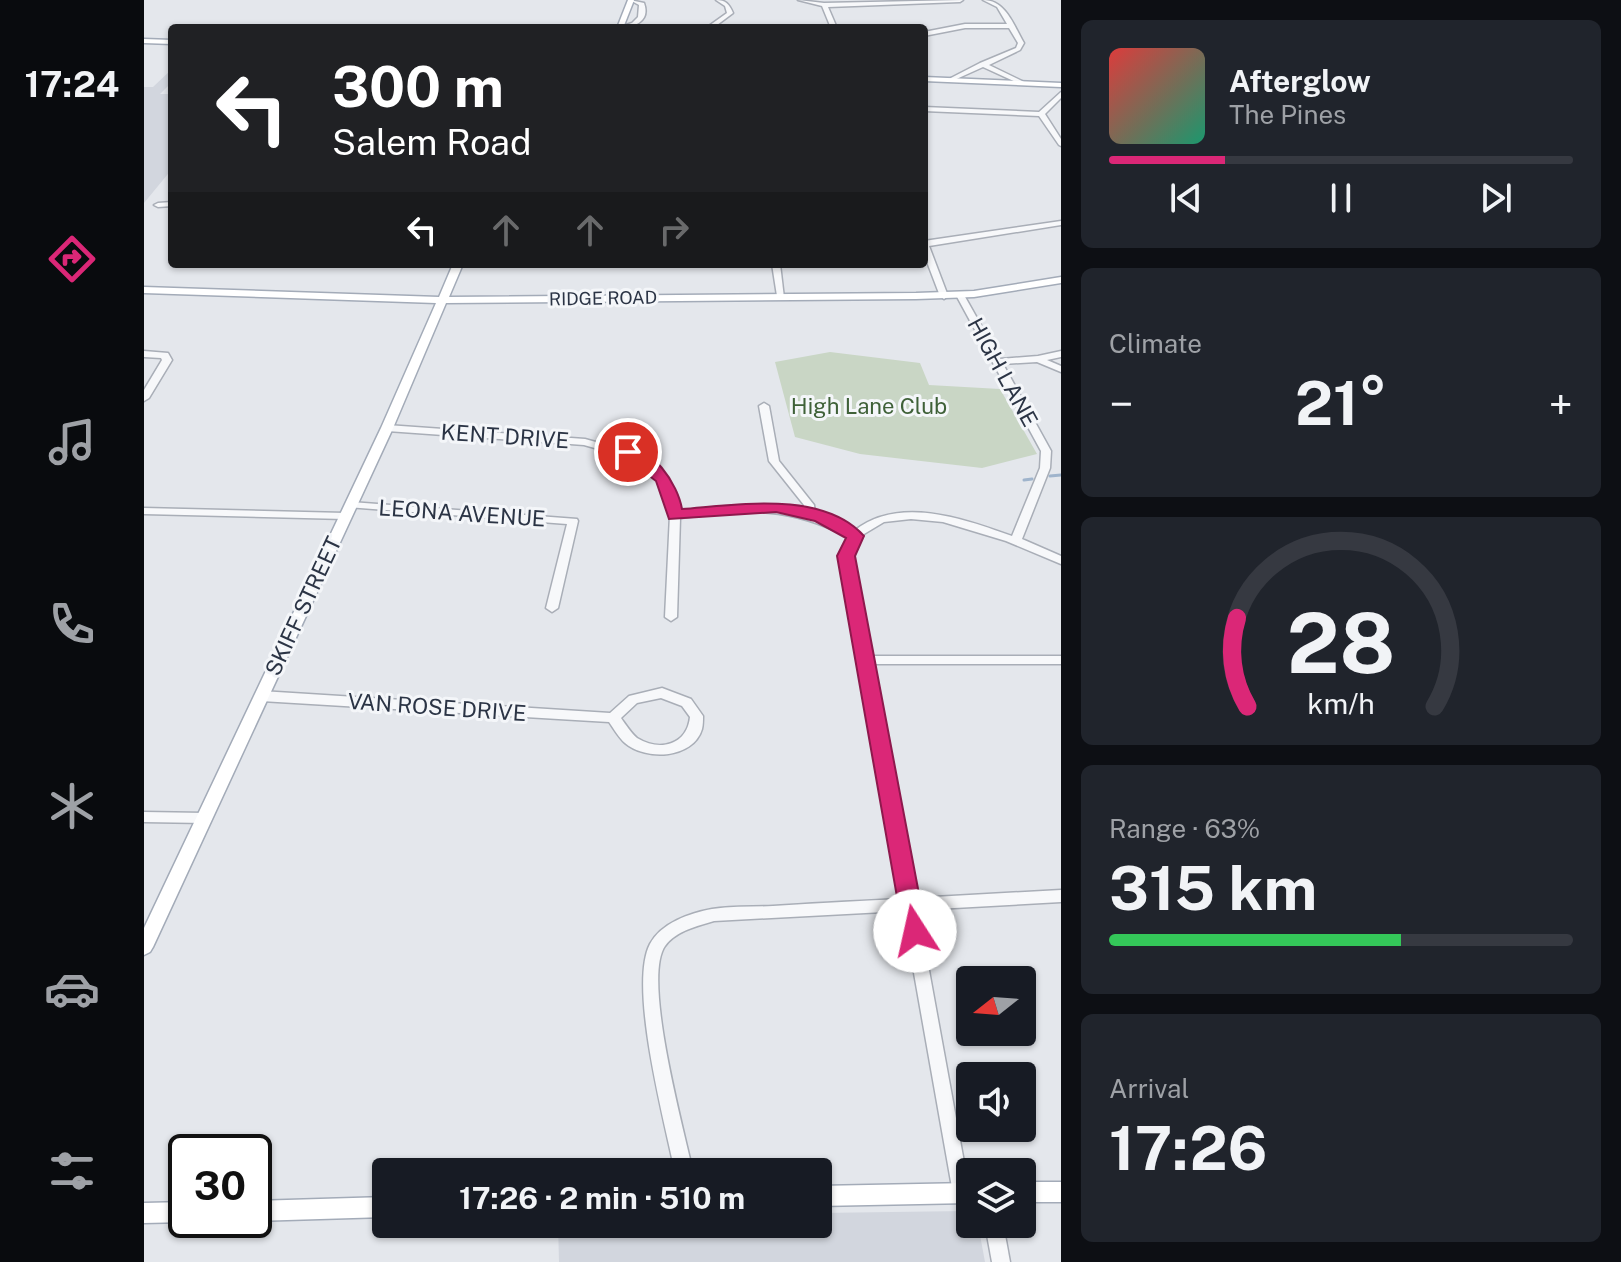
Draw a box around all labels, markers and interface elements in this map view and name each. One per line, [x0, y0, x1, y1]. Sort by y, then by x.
text: 300 m [332, 54, 504, 120]
icon: left [200, 56, 304, 160]
text: 17:24 [25, 63, 119, 105]
text: Afterglow [1229, 63, 1371, 99]
text: The Pines [1229, 99, 1346, 130]
text: Salem Road [332, 121, 531, 163]
icon: previous [1164, 176, 1208, 220]
icon: pause [1319, 176, 1363, 220]
icon: next [1474, 176, 1518, 220]
icon: left [400, 208, 444, 252]
icon: ahead [484, 208, 528, 252]
icon: ahead [568, 208, 612, 252]
icon: right [652, 208, 696, 252]
icon: directions [44, 231, 100, 287]
street label: RIDGE ROAD [549, 287, 657, 309]
street label: HIGH LANE [962, 313, 1044, 431]
text: Climate [1109, 328, 1202, 359]
text: 21° [1295, 368, 1387, 439]
text: − [1109, 378, 1133, 430]
text: + [1549, 378, 1573, 430]
park label: High Lane Club [791, 393, 947, 419]
icon: music [44, 414, 100, 470]
pin [594, 418, 662, 486]
street label: KENT DRIVE [440, 419, 570, 453]
icon: arrive [606, 430, 650, 474]
street label: LEONA AVENUE [378, 494, 546, 532]
street label: SKIFF STREET [259, 532, 347, 680]
text: 28 [1287, 594, 1395, 692]
icon: phone [44, 596, 100, 652]
text: km/h [1307, 687, 1375, 720]
street label: VAN ROSE DRIVE [347, 688, 527, 726]
icon: climate [44, 778, 100, 834]
text: Range · 63% [1109, 813, 1260, 844]
text: 315 km [1109, 853, 1317, 924]
position arrow [873, 889, 957, 973]
icon: car [44, 961, 100, 1017]
north arrow [956, 966, 1036, 1046]
map controls [956, 966, 1036, 1238]
button: sound [956, 1062, 1036, 1142]
text: Arrival [1109, 1073, 1189, 1104]
text: 17:26 [1109, 1113, 1267, 1184]
speed limit sign: 30 [168, 1134, 272, 1238]
icon: filters [44, 1143, 100, 1199]
button: layers [956, 1158, 1036, 1238]
text: 17:26 · 2 min · 510 m [459, 1180, 745, 1216]

